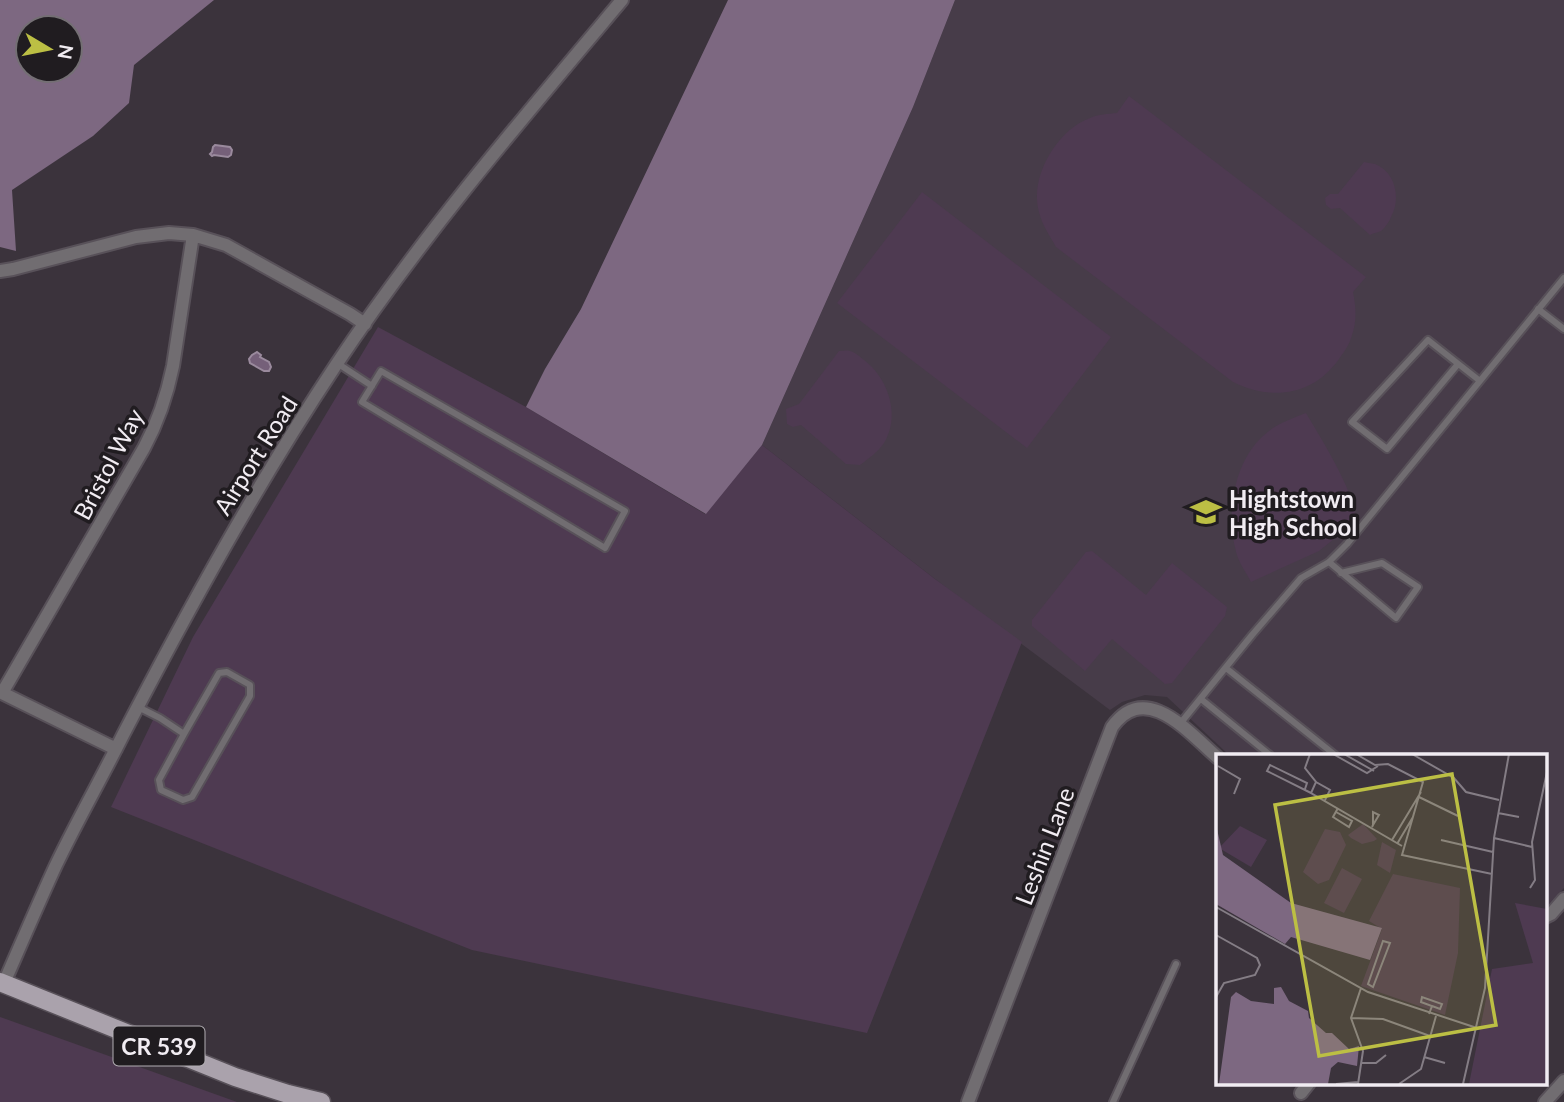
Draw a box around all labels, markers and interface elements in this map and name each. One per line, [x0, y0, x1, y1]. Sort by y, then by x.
north arrow [14, 14, 84, 84]
text: N [54, 43, 79, 61]
street label: Airport Road [207, 390, 303, 520]
street label: Bristol Way [67, 403, 150, 524]
place label: Hightstown High School [1229, 484, 1357, 541]
school or university icon: Hightstown High School [1189, 495, 1223, 529]
inset map [1216, 754, 1546, 1084]
street label: Leshin Lane [1008, 783, 1080, 909]
road number: CR 539 [114, 1026, 204, 1065]

